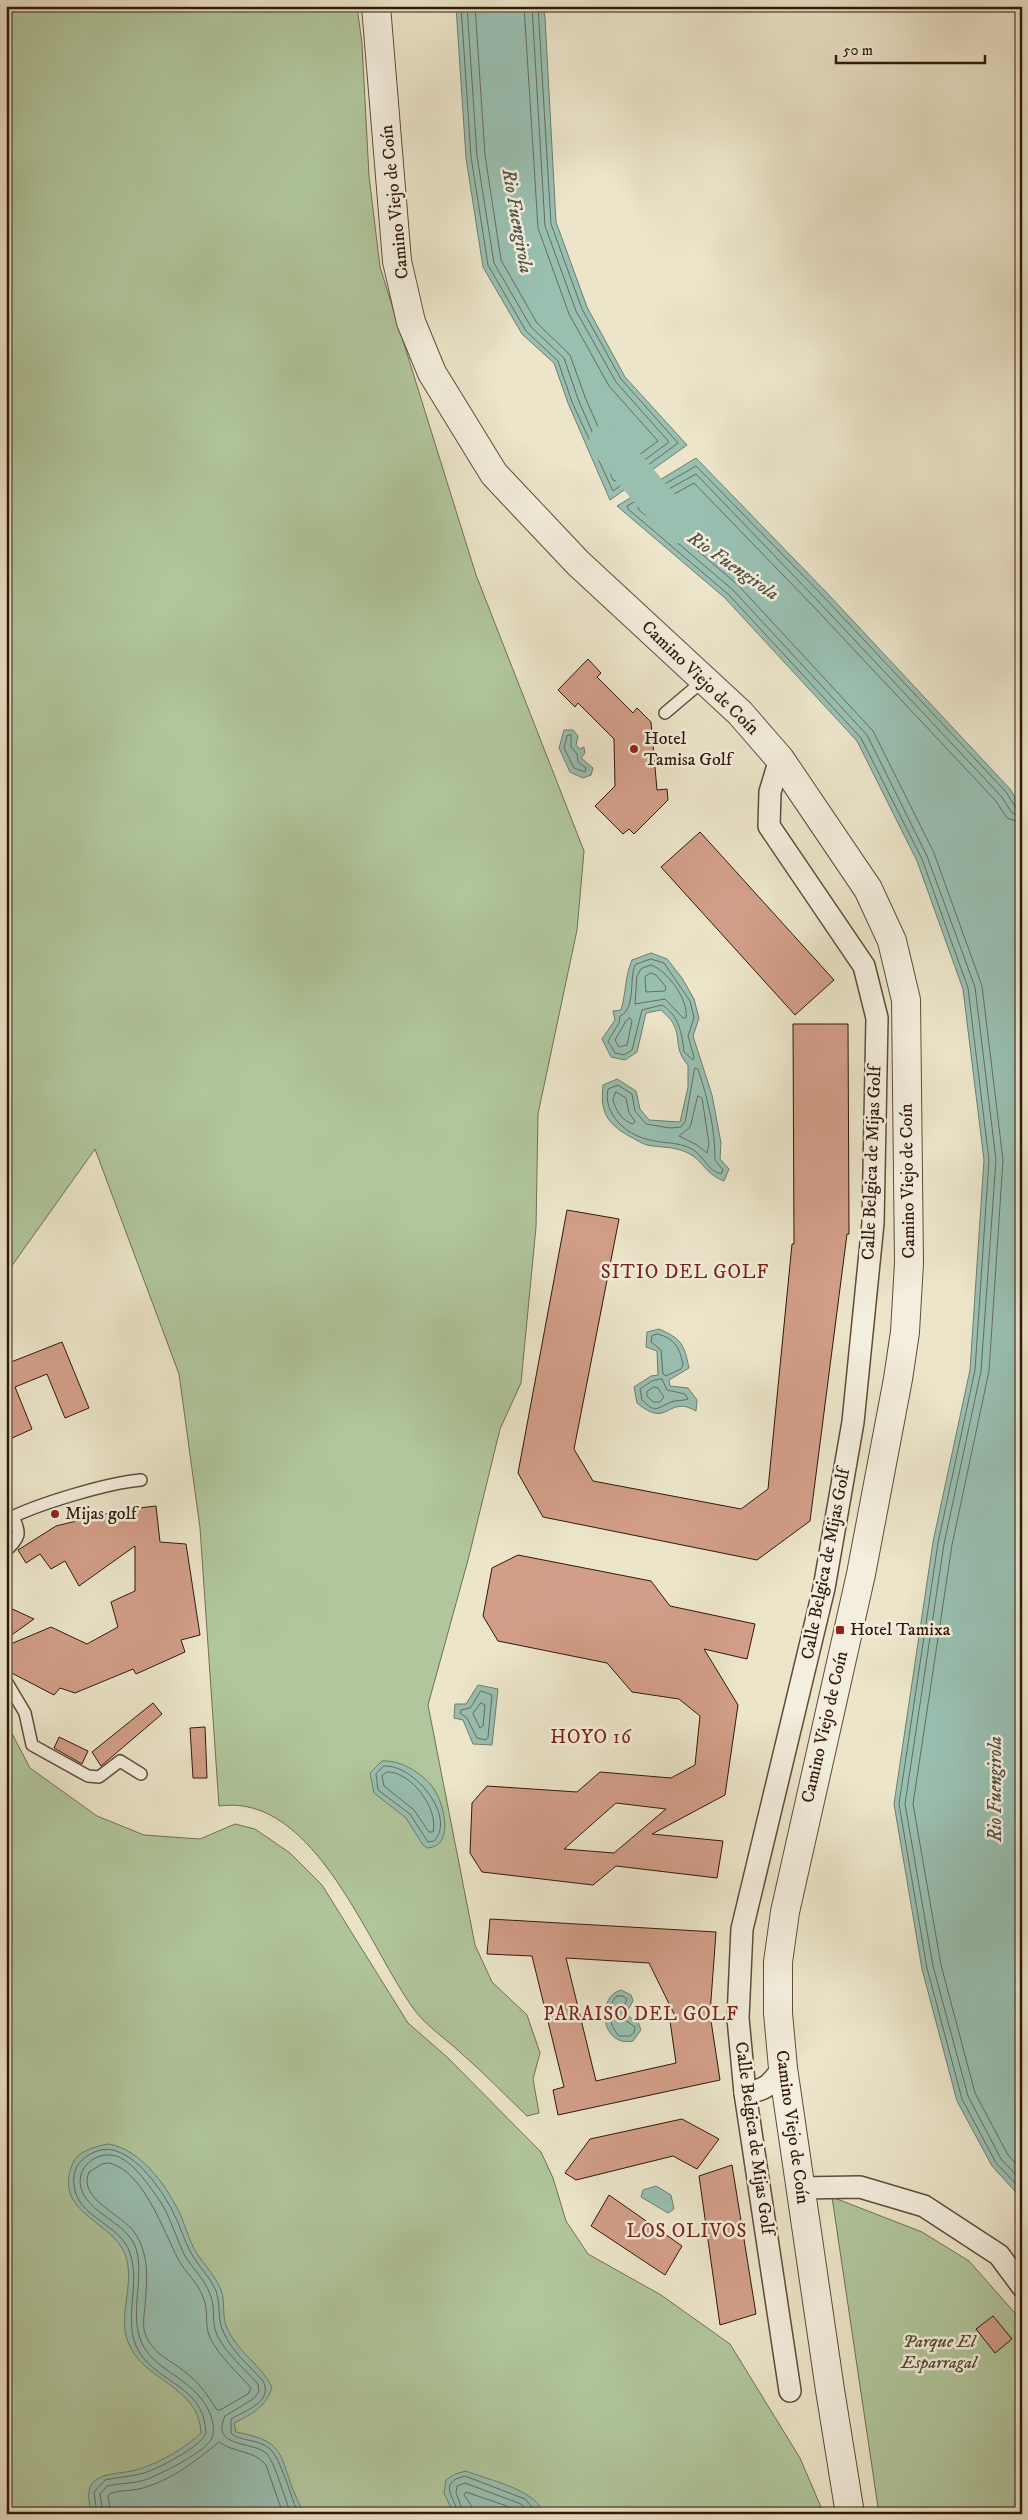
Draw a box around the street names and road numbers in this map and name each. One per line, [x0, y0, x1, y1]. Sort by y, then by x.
street label: Camino Viejo de Coín [376, 123, 414, 280]
street label: Camino Viejo de Coín [637, 616, 764, 740]
street label: Calle Belgica de Mijas Golf [858, 1062, 886, 1260]
street label: Camino Viejo de Coín [896, 1103, 920, 1259]
street label: Calle Belgica de Mijas Golf [797, 1463, 856, 1661]
street label: Camino Viejo de Coín [797, 1648, 853, 1805]
street label: Calle Belgica de Mijas Golf [730, 2040, 779, 2239]
street label: Camino Viejo de Coín [770, 2049, 814, 2206]

